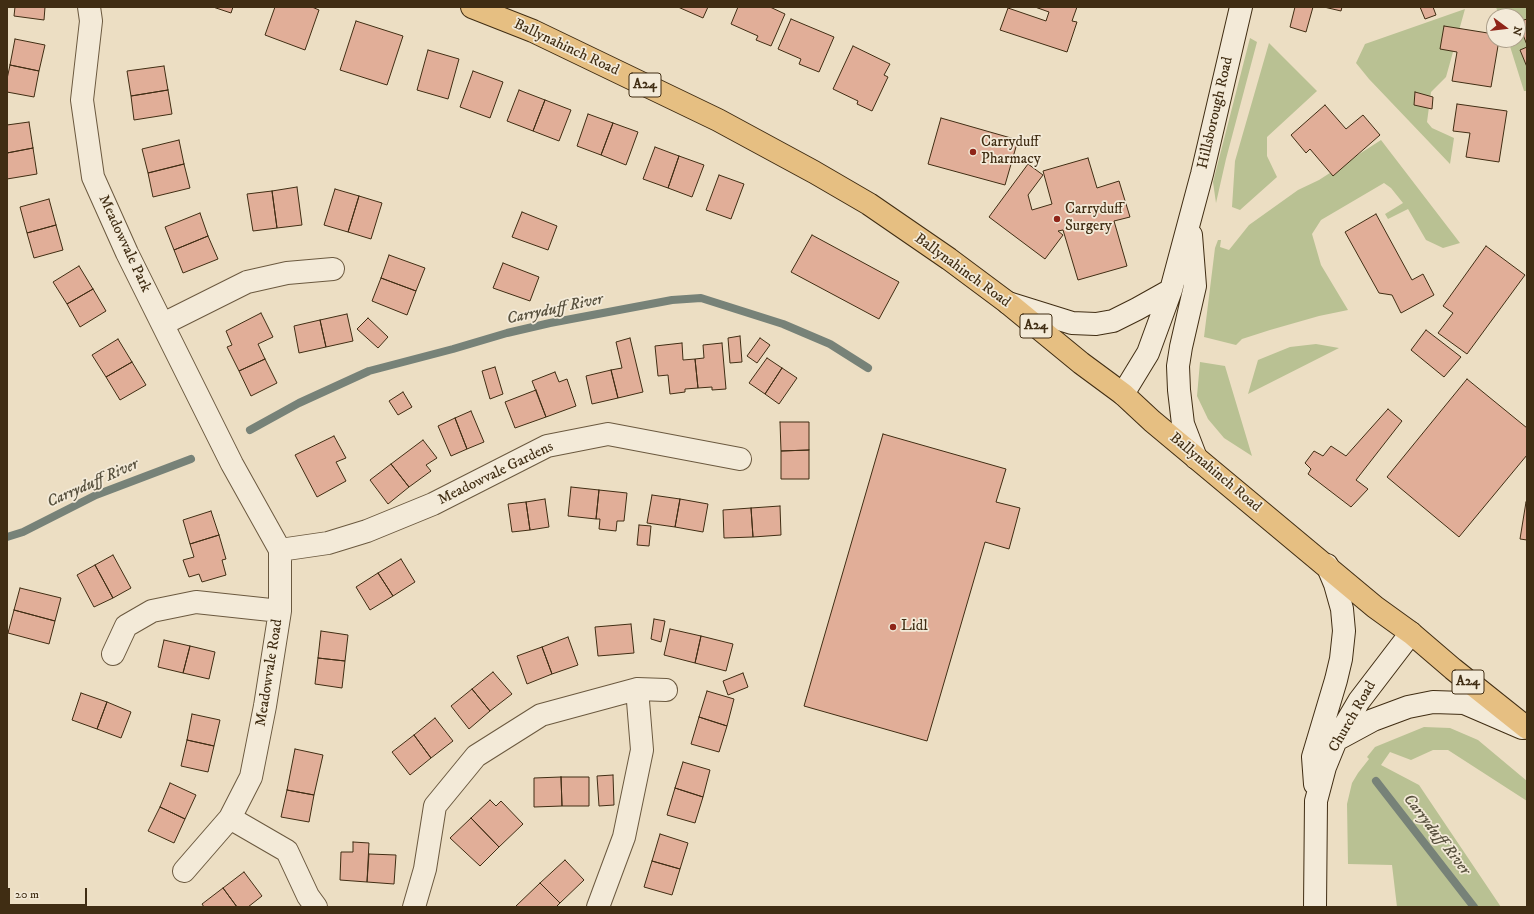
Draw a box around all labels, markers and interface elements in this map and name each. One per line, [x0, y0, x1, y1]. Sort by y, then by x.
north arrow [1486, 8, 1526, 48]
street label: Ballynahinch Road [510, 16, 622, 80]
text: N [1509, 25, 1525, 37]
street label: Hillsborough Road [1194, 55, 1238, 171]
road number: A24 [629, 73, 661, 97]
place label: Carryduff Pharmacy [981, 134, 1041, 169]
marker: Carryduff Pharmacy [968, 147, 978, 157]
street label: Meadowvale Park [94, 192, 154, 296]
place label: Carryduff Surgery [1065, 201, 1123, 236]
marker: Carryduff Surgery [1052, 214, 1062, 224]
street label: Ballynahinch Road [911, 230, 1013, 312]
water label: Carryduff River [505, 290, 605, 330]
road number: A24 [1020, 314, 1052, 338]
street label: Ballynahinch Road [1165, 429, 1265, 517]
street label: Meadowvale Gardens [435, 438, 557, 510]
water label: Carryduff River [44, 455, 142, 513]
street label: Meadowvale Road [253, 618, 287, 728]
place label: Lidl [901, 618, 928, 636]
marker: Lidl [888, 622, 898, 632]
road number: A24 [1452, 670, 1484, 694]
street label: Church Road [1325, 678, 1381, 756]
water label: Carryduff River [1398, 790, 1474, 880]
scale bar [10, 880, 89, 906]
text: 20 m [15, 887, 39, 902]

